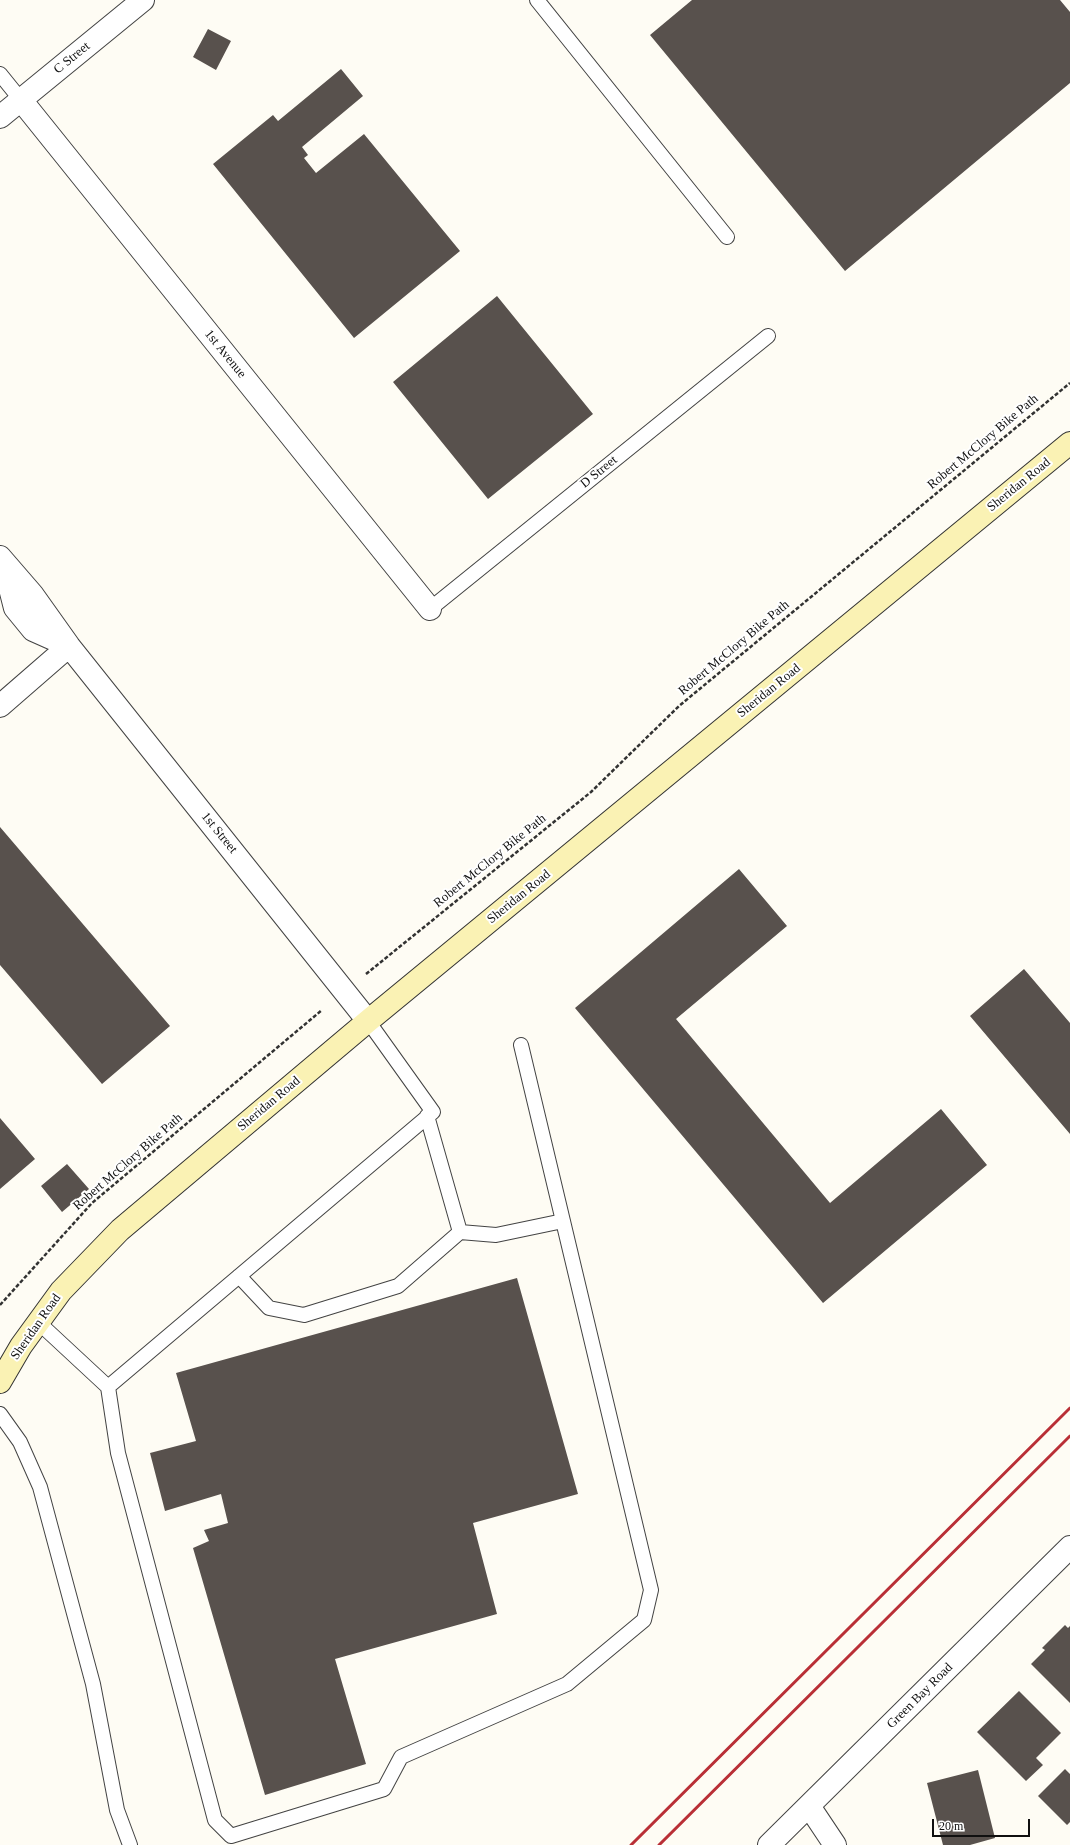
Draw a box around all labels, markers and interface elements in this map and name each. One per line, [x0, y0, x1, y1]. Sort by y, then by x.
street label: C Street [51, 39, 93, 77]
street label: 1st Avenue [201, 327, 249, 381]
street label: Robert McClory Bike Path [924, 391, 1042, 493]
street label: D Street [577, 452, 621, 492]
street label: Sheridan Road [984, 455, 1054, 515]
street label: Robert McClory Bike Path [675, 597, 793, 699]
street label: Sheridan Road [734, 661, 804, 721]
street label: 1st Street [198, 809, 240, 857]
street label: Robert McClory Bike Path [431, 811, 549, 911]
street label: Sheridan Road [484, 867, 554, 927]
street label: Sheridan Road [235, 1073, 303, 1135]
street label: Robert McClory Bike Path [70, 1110, 186, 1214]
street label: Sheridan Road [8, 1291, 64, 1363]
street label: Green Bay Road [884, 1660, 956, 1732]
scale bar [934, 1811, 1032, 1837]
text: 20 m [939, 1819, 963, 1833]

